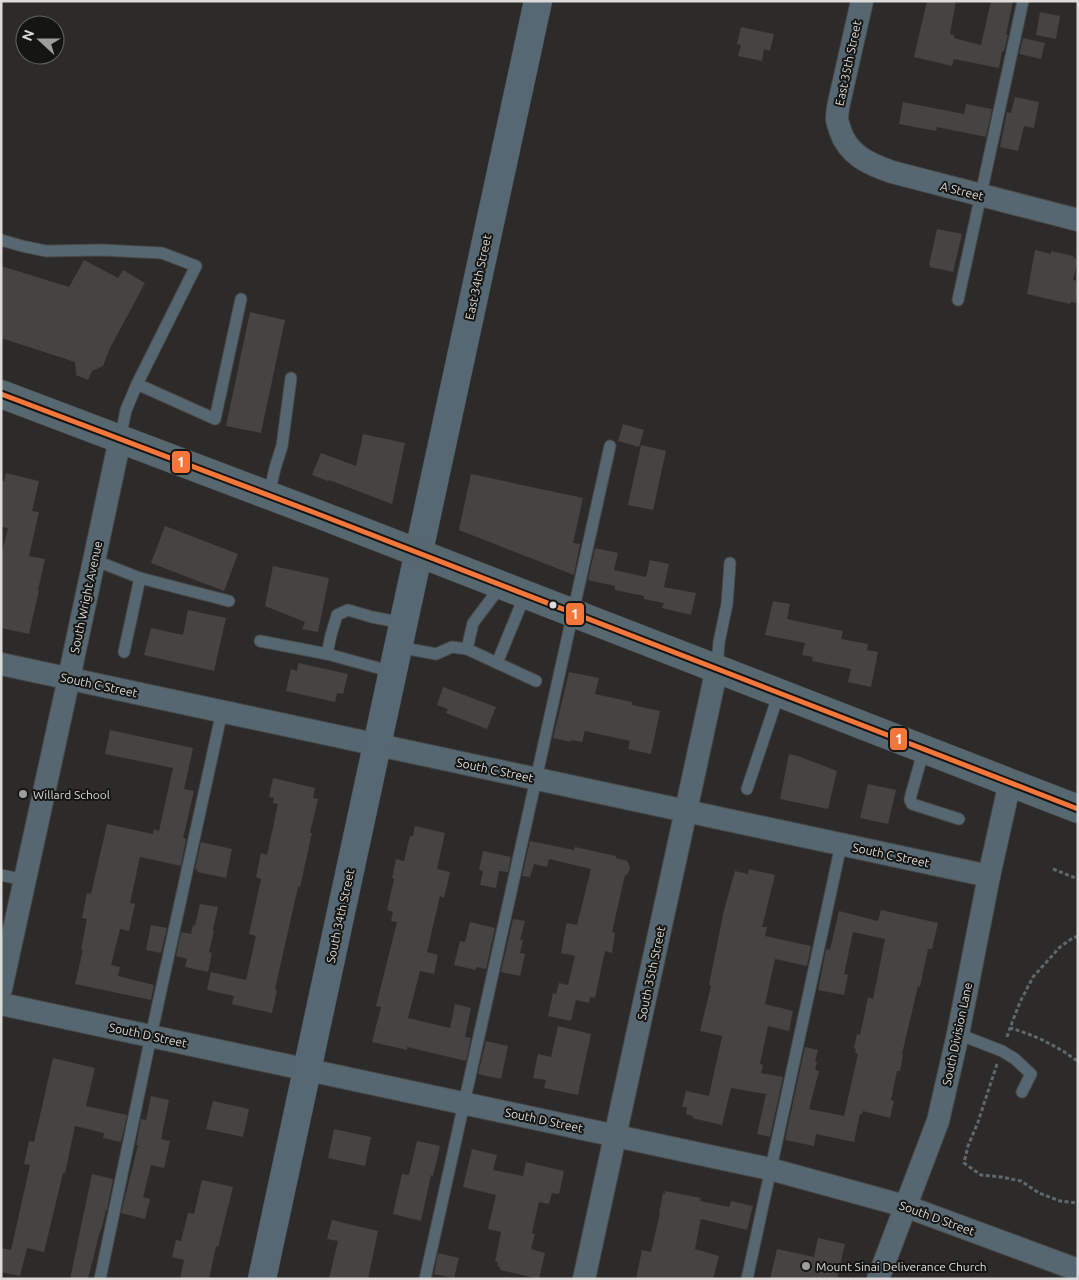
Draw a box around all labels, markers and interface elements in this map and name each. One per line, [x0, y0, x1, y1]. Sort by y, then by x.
north arrow [15, 15, 65, 65]
street label: East 35th Street [833, 19, 863, 107]
text: N [19, 28, 37, 43]
street label: A Street [939, 179, 985, 203]
street label: East 34th Street [463, 233, 493, 321]
line badge: 1 [171, 450, 191, 474]
text: 1 [177, 454, 185, 470]
street label: South Wright Avenue [68, 540, 104, 654]
unlabelled marker [548, 600, 558, 610]
line badge: 1 [565, 602, 585, 626]
text: 1 [571, 606, 579, 622]
street label: South C Street [59, 671, 139, 700]
line badge: 1 [889, 727, 908, 751]
text: 1 [895, 731, 903, 747]
street label: South C Street [455, 756, 535, 785]
marker: Willard School [17, 788, 29, 800]
place label: Willard School [33, 788, 110, 801]
street label: South C Street [851, 841, 931, 870]
street label: South 34th Street [324, 868, 356, 964]
street label: South 35th Street [635, 925, 667, 1021]
street label: South Division Lane [940, 981, 974, 1087]
street label: South D Street [108, 1020, 188, 1050]
street label: South D Street [504, 1105, 584, 1135]
street label: South D Street [898, 1198, 977, 1238]
marker: Mount Sinai Deliverance Church [800, 1260, 812, 1272]
place label: Mount Sinai Deliverance Church [816, 1260, 987, 1273]

